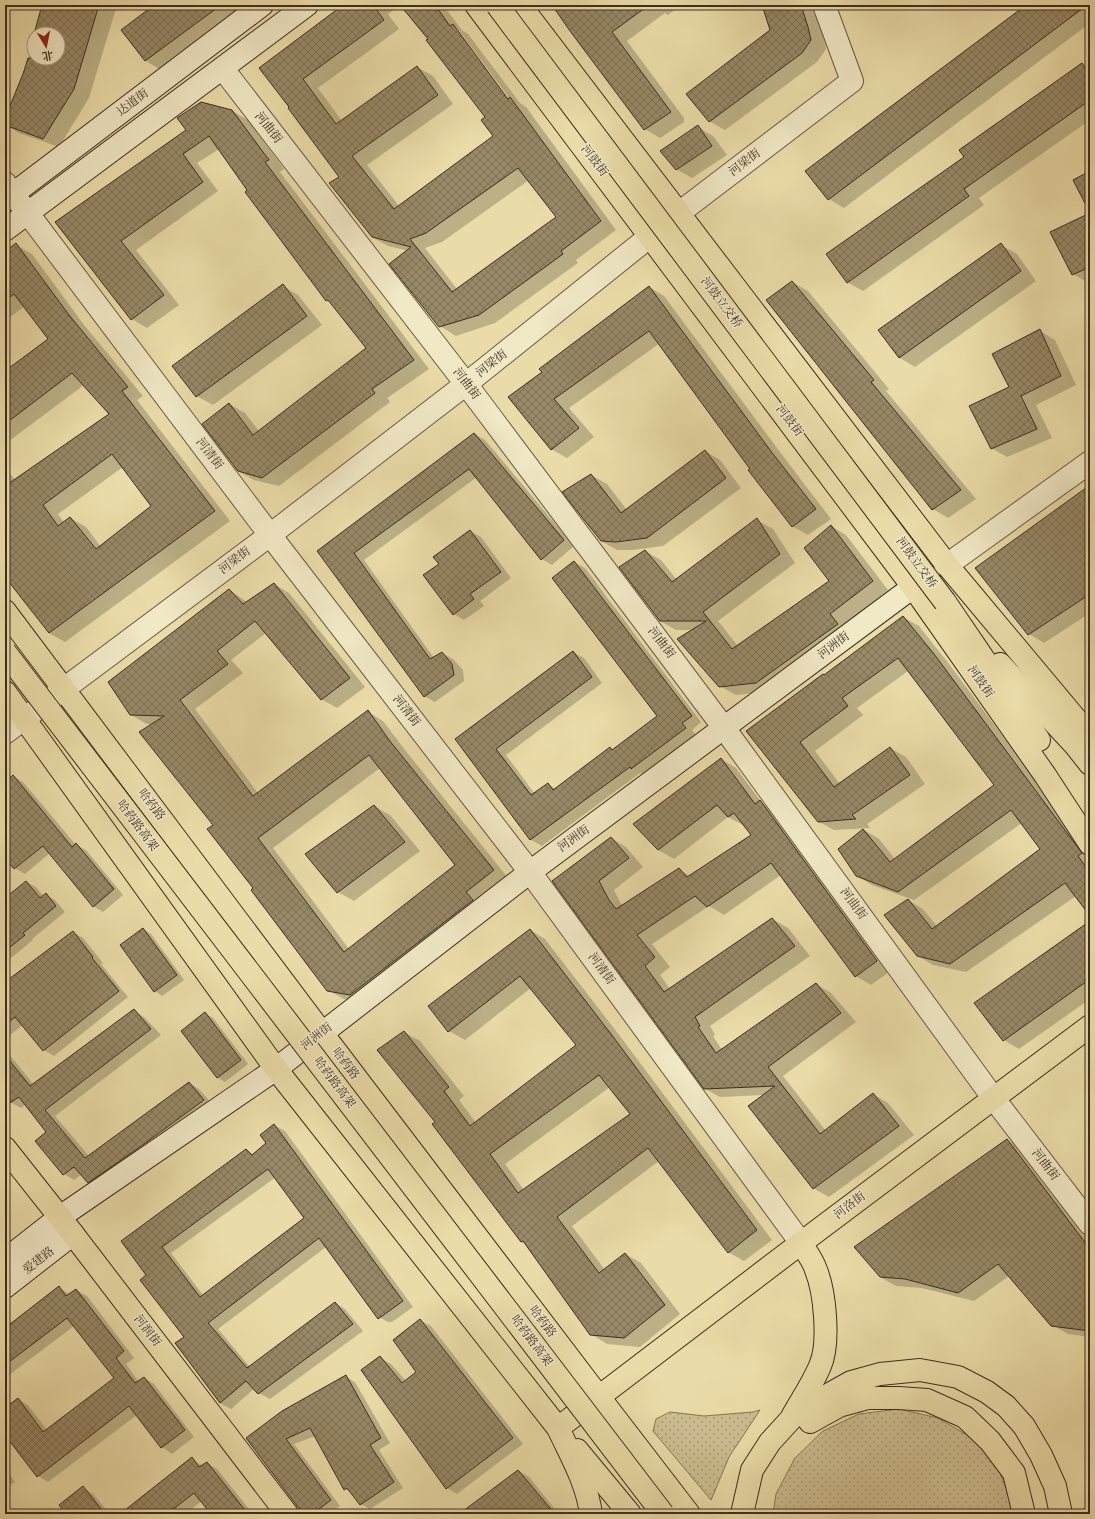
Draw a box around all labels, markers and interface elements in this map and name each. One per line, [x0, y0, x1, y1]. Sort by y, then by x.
north arrow [26, 26, 66, 66]
text: 北 [41, 46, 54, 64]
street label: 达道街 [113, 84, 154, 121]
street label: 河曲街 [250, 108, 287, 149]
street label: 河鼓街 [576, 141, 613, 182]
street label: 河梁街 [725, 144, 766, 181]
street label: 河鼓立交桥 [696, 274, 746, 332]
street label: 河梁街 [472, 345, 513, 382]
street label: 河曲街 [448, 364, 485, 405]
street label: 河鼓街 [771, 401, 808, 442]
street label: 河清街 [191, 434, 228, 475]
street label: 河鼓立交桥 [891, 533, 941, 593]
street label: 河梁街 [215, 542, 256, 579]
street label: 河曲街 [643, 623, 680, 664]
street label: 河洲街 [814, 627, 855, 664]
street label: 河鼓街 [962, 662, 998, 703]
street label: 河清街 [388, 691, 425, 732]
street label: 哈药路 [133, 785, 169, 825]
street label: 哈药路高架 [112, 797, 162, 855]
street label: 河洲街 [554, 821, 595, 857]
street label: 河曲街 [835, 884, 871, 925]
street label: 河清街 [583, 949, 619, 990]
street label: 河洲街 [297, 1018, 338, 1055]
street label: 哈药路 [327, 1044, 363, 1084]
street label: 哈药路高架 [309, 1054, 359, 1112]
street label: 河曲街 [1027, 1145, 1064, 1186]
street label: 河洛街 [830, 1187, 871, 1224]
street label: 爱建路 [19, 1243, 59, 1279]
street label: 哈药路 [524, 1302, 560, 1342]
street label: 河润街 [129, 1311, 166, 1352]
street label: 哈药路高架 [506, 1312, 556, 1370]

